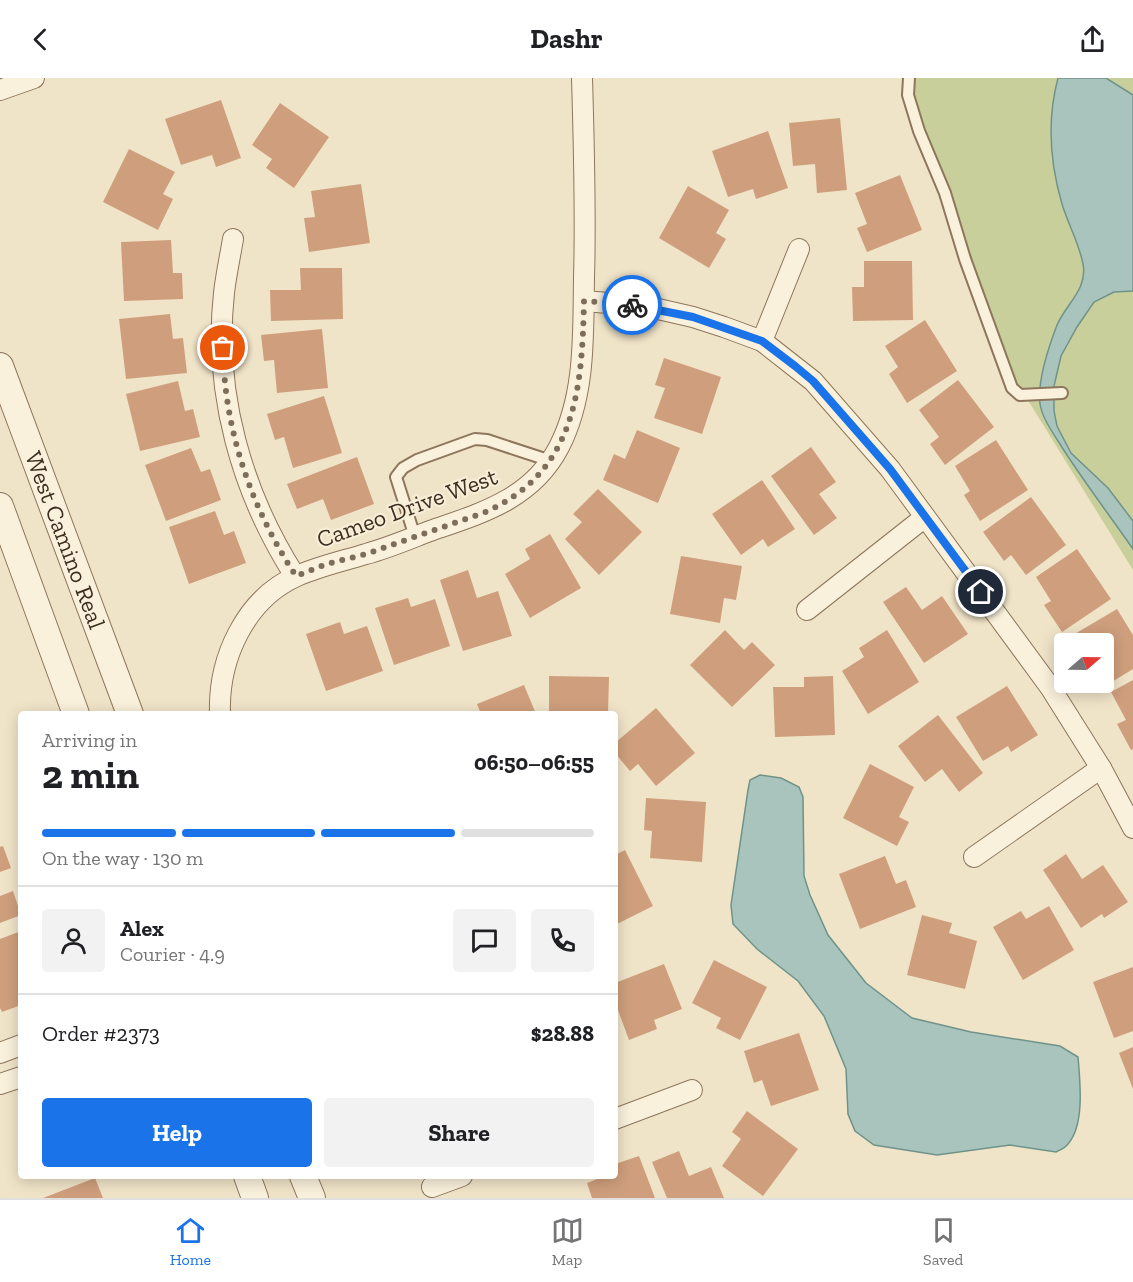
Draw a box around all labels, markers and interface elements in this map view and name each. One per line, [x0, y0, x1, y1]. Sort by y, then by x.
icon: back [24, 23, 57, 56]
text: Dashr [530, 23, 603, 55]
icon: share [1076, 23, 1109, 56]
courier [602, 275, 662, 335]
icon: bike [616, 289, 649, 322]
pin [197, 322, 248, 373]
icon: bag [206, 331, 239, 364]
street label: West Camino Real [19, 447, 112, 633]
street label: Cameo Drive West [313, 461, 501, 554]
pin [955, 566, 1006, 617]
icon: home [964, 575, 997, 608]
north arrow [1054, 633, 1114, 693]
map controls [1054, 633, 1114, 693]
text: Arriving in [42, 728, 137, 752]
text: 06:50–06:55 [474, 749, 594, 776]
text: 2 min [42, 751, 139, 798]
text: On the way · 130 m [42, 846, 203, 870]
button: person [42, 909, 105, 972]
button: chat [453, 909, 516, 972]
button: phone [531, 909, 594, 972]
text: Alex [120, 915, 164, 942]
text: Courier · 4.9 [120, 942, 225, 966]
text: Order #2373 [42, 1020, 160, 1047]
text: $28.88 [531, 1020, 594, 1047]
button: Help [42, 1098, 312, 1167]
button: Share [324, 1098, 594, 1167]
tab: Home [170, 1214, 211, 1269]
tab: Map [551, 1214, 584, 1269]
tab: Saved [923, 1214, 963, 1269]

